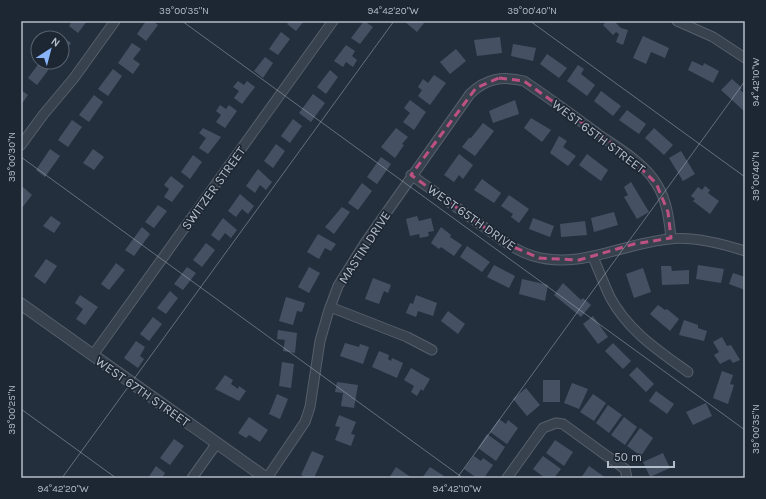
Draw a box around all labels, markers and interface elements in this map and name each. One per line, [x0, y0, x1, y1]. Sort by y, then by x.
text: 39°00'35"N [159, 5, 209, 17]
text: 94°42'20"W [367, 5, 419, 17]
text: 39°00'40"N [507, 5, 557, 17]
north arrow [30, 30, 70, 70]
text: N [49, 35, 63, 50]
text: 94°42'10"W [750, 58, 762, 106]
street label: WEST 65TH STREET [549, 96, 649, 177]
text: 39°00'30"N [6, 132, 18, 182]
street label: SWITZER STREET [178, 143, 249, 233]
text: 39°00'40"N [750, 151, 762, 201]
street label: WEST 65TH DRIVE [425, 181, 519, 253]
street label: MASTIN DRIVE [335, 208, 393, 286]
street label: WEST 67TH STREET [93, 353, 193, 430]
text: 39°00'25"N [6, 385, 18, 435]
text: 39°00'35"N [750, 404, 762, 454]
scale bar [608, 443, 674, 469]
text: 50 m [614, 450, 642, 464]
text: 94°42'20"W [37, 483, 89, 495]
text: 94°42'10"W [433, 483, 481, 495]

